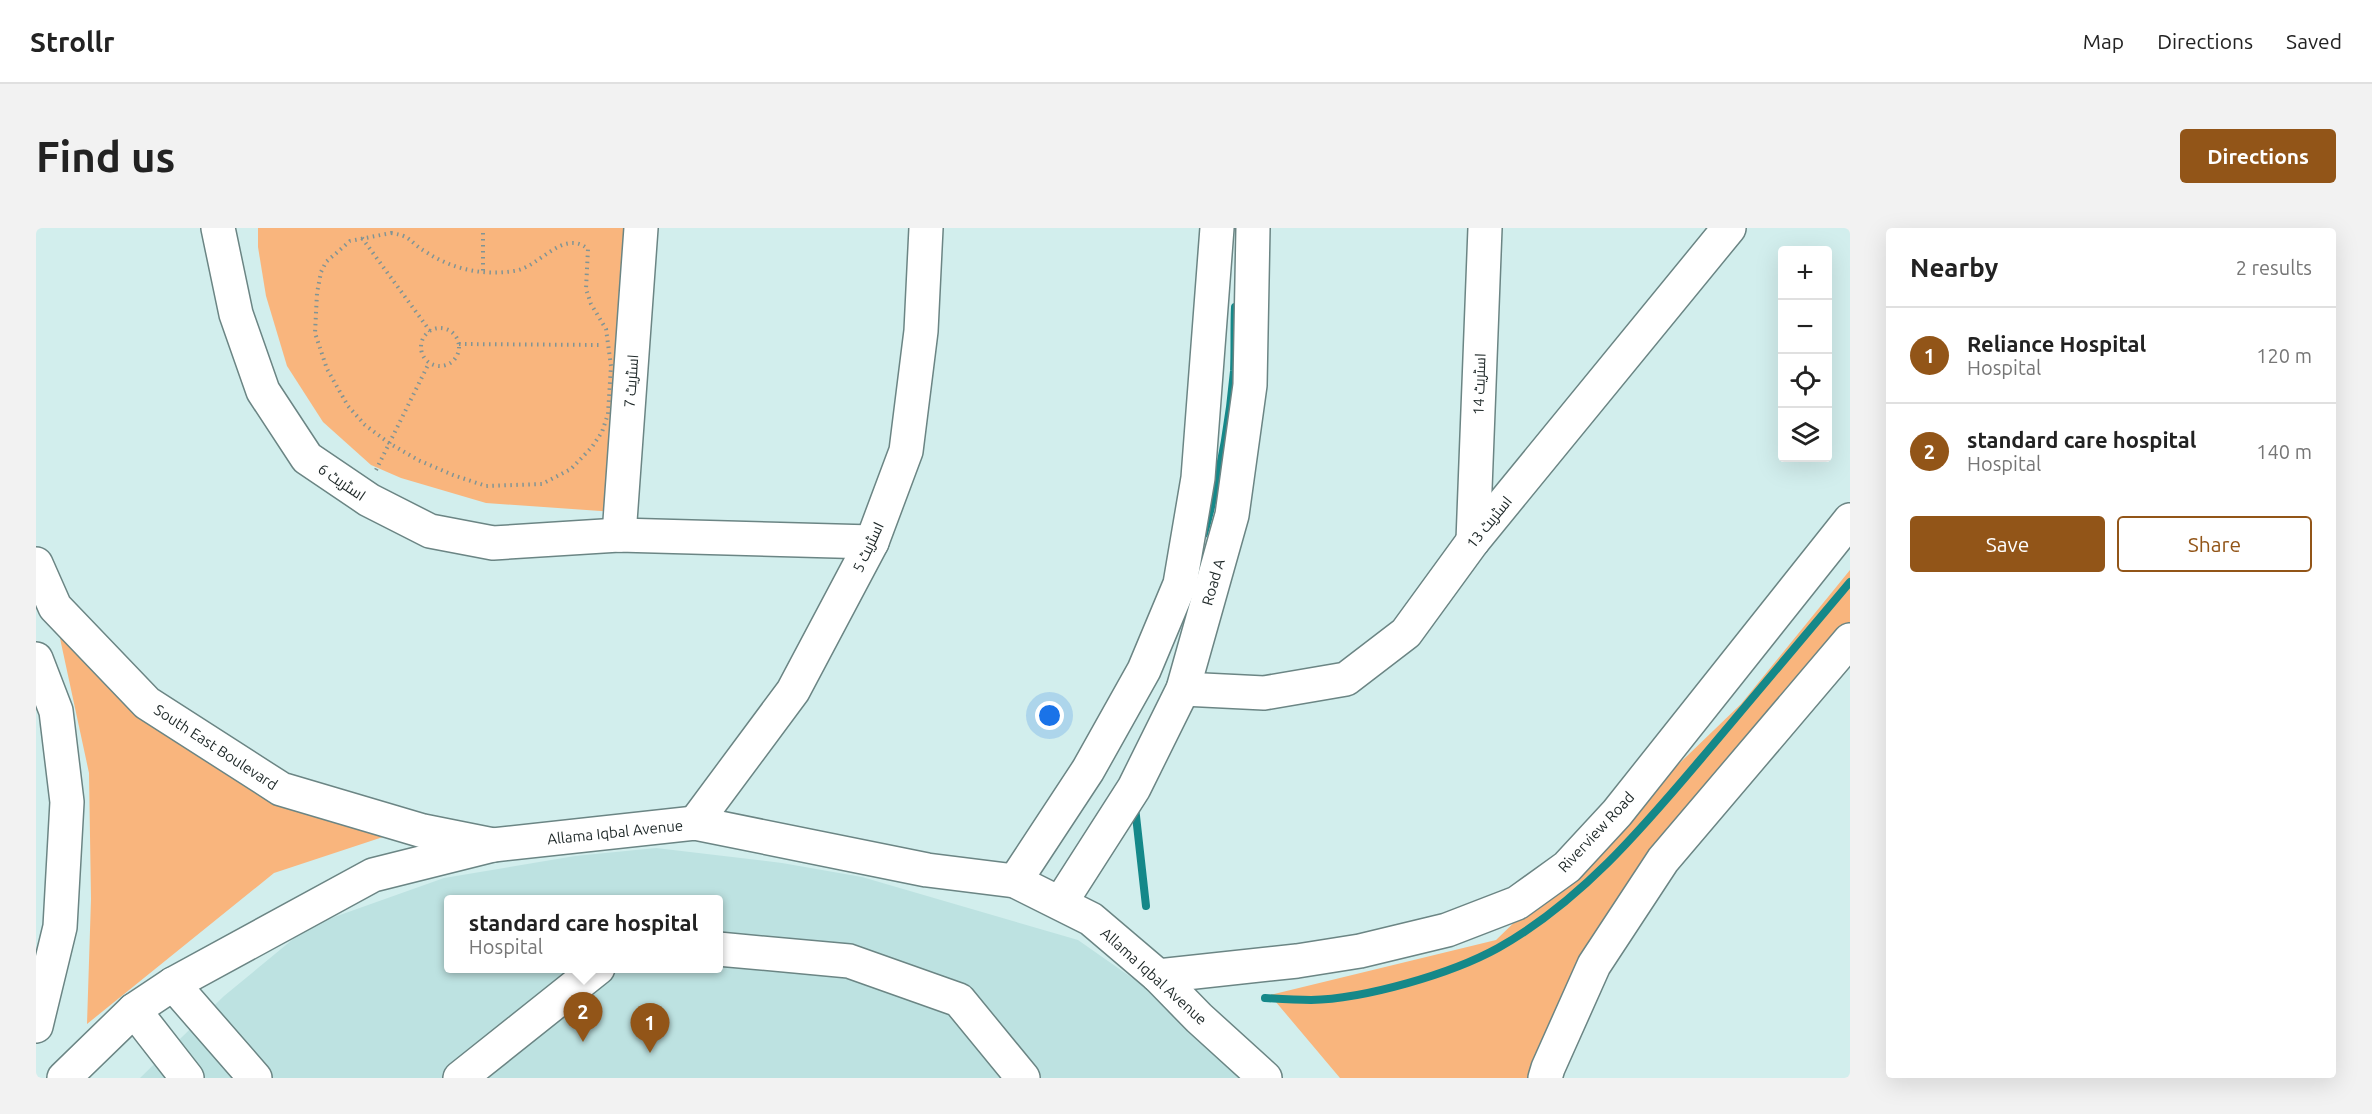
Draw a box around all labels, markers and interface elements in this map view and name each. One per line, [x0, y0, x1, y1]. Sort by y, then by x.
text: Strollr [30, 26, 115, 57]
text: Map [2083, 29, 2124, 53]
text: Directions [2157, 29, 2253, 53]
text: Saved [2286, 29, 2342, 53]
button: Directions [2180, 129, 2336, 183]
text: Find us [36, 133, 175, 180]
map controls [1778, 246, 1832, 462]
button: + [1778, 246, 1832, 300]
text: Nearby [1910, 253, 1998, 282]
text: 2 results [2236, 256, 2312, 279]
button: − [1778, 300, 1832, 354]
text: Reliance Hospital [1967, 331, 2146, 356]
text: 1 [1924, 344, 1935, 367]
text: 120 m [2256, 344, 2312, 367]
street label: اسٹریٹ 14 [1469, 353, 1490, 415]
street label: اسٹریٹ 7 [621, 354, 642, 408]
button: locate [1778, 354, 1832, 408]
text: Hospital [1967, 356, 2041, 379]
button: layers [1778, 408, 1832, 462]
text: standard care hospital [1967, 427, 2196, 452]
text: 2 [1924, 440, 1935, 463]
text: 140 m [2256, 440, 2312, 463]
text: Hospital [1967, 452, 2041, 475]
street label: اسٹریٹ 6 [315, 460, 369, 505]
street label: اسٹریٹ 13 [1463, 493, 1516, 552]
button: Save [1910, 516, 2105, 572]
button: Share [2117, 516, 2312, 572]
street label: اسٹریٹ 5 [849, 519, 888, 575]
street label: Road A [1198, 556, 1228, 607]
street label: South East Boulevard [151, 701, 281, 793]
your location [1035, 701, 1064, 730]
street label: Riverview Road [1555, 788, 1637, 876]
street label: Allama Iqbal Avenue [546, 816, 684, 848]
popup [444, 895, 723, 973]
text: standard care hospital [469, 910, 698, 935]
street label: Allama Iqbal Avenue [1098, 924, 1210, 1028]
text: Hospital [469, 935, 543, 958]
pin: 2 [564, 992, 602, 1042]
pin: 1 [630, 1004, 670, 1053]

